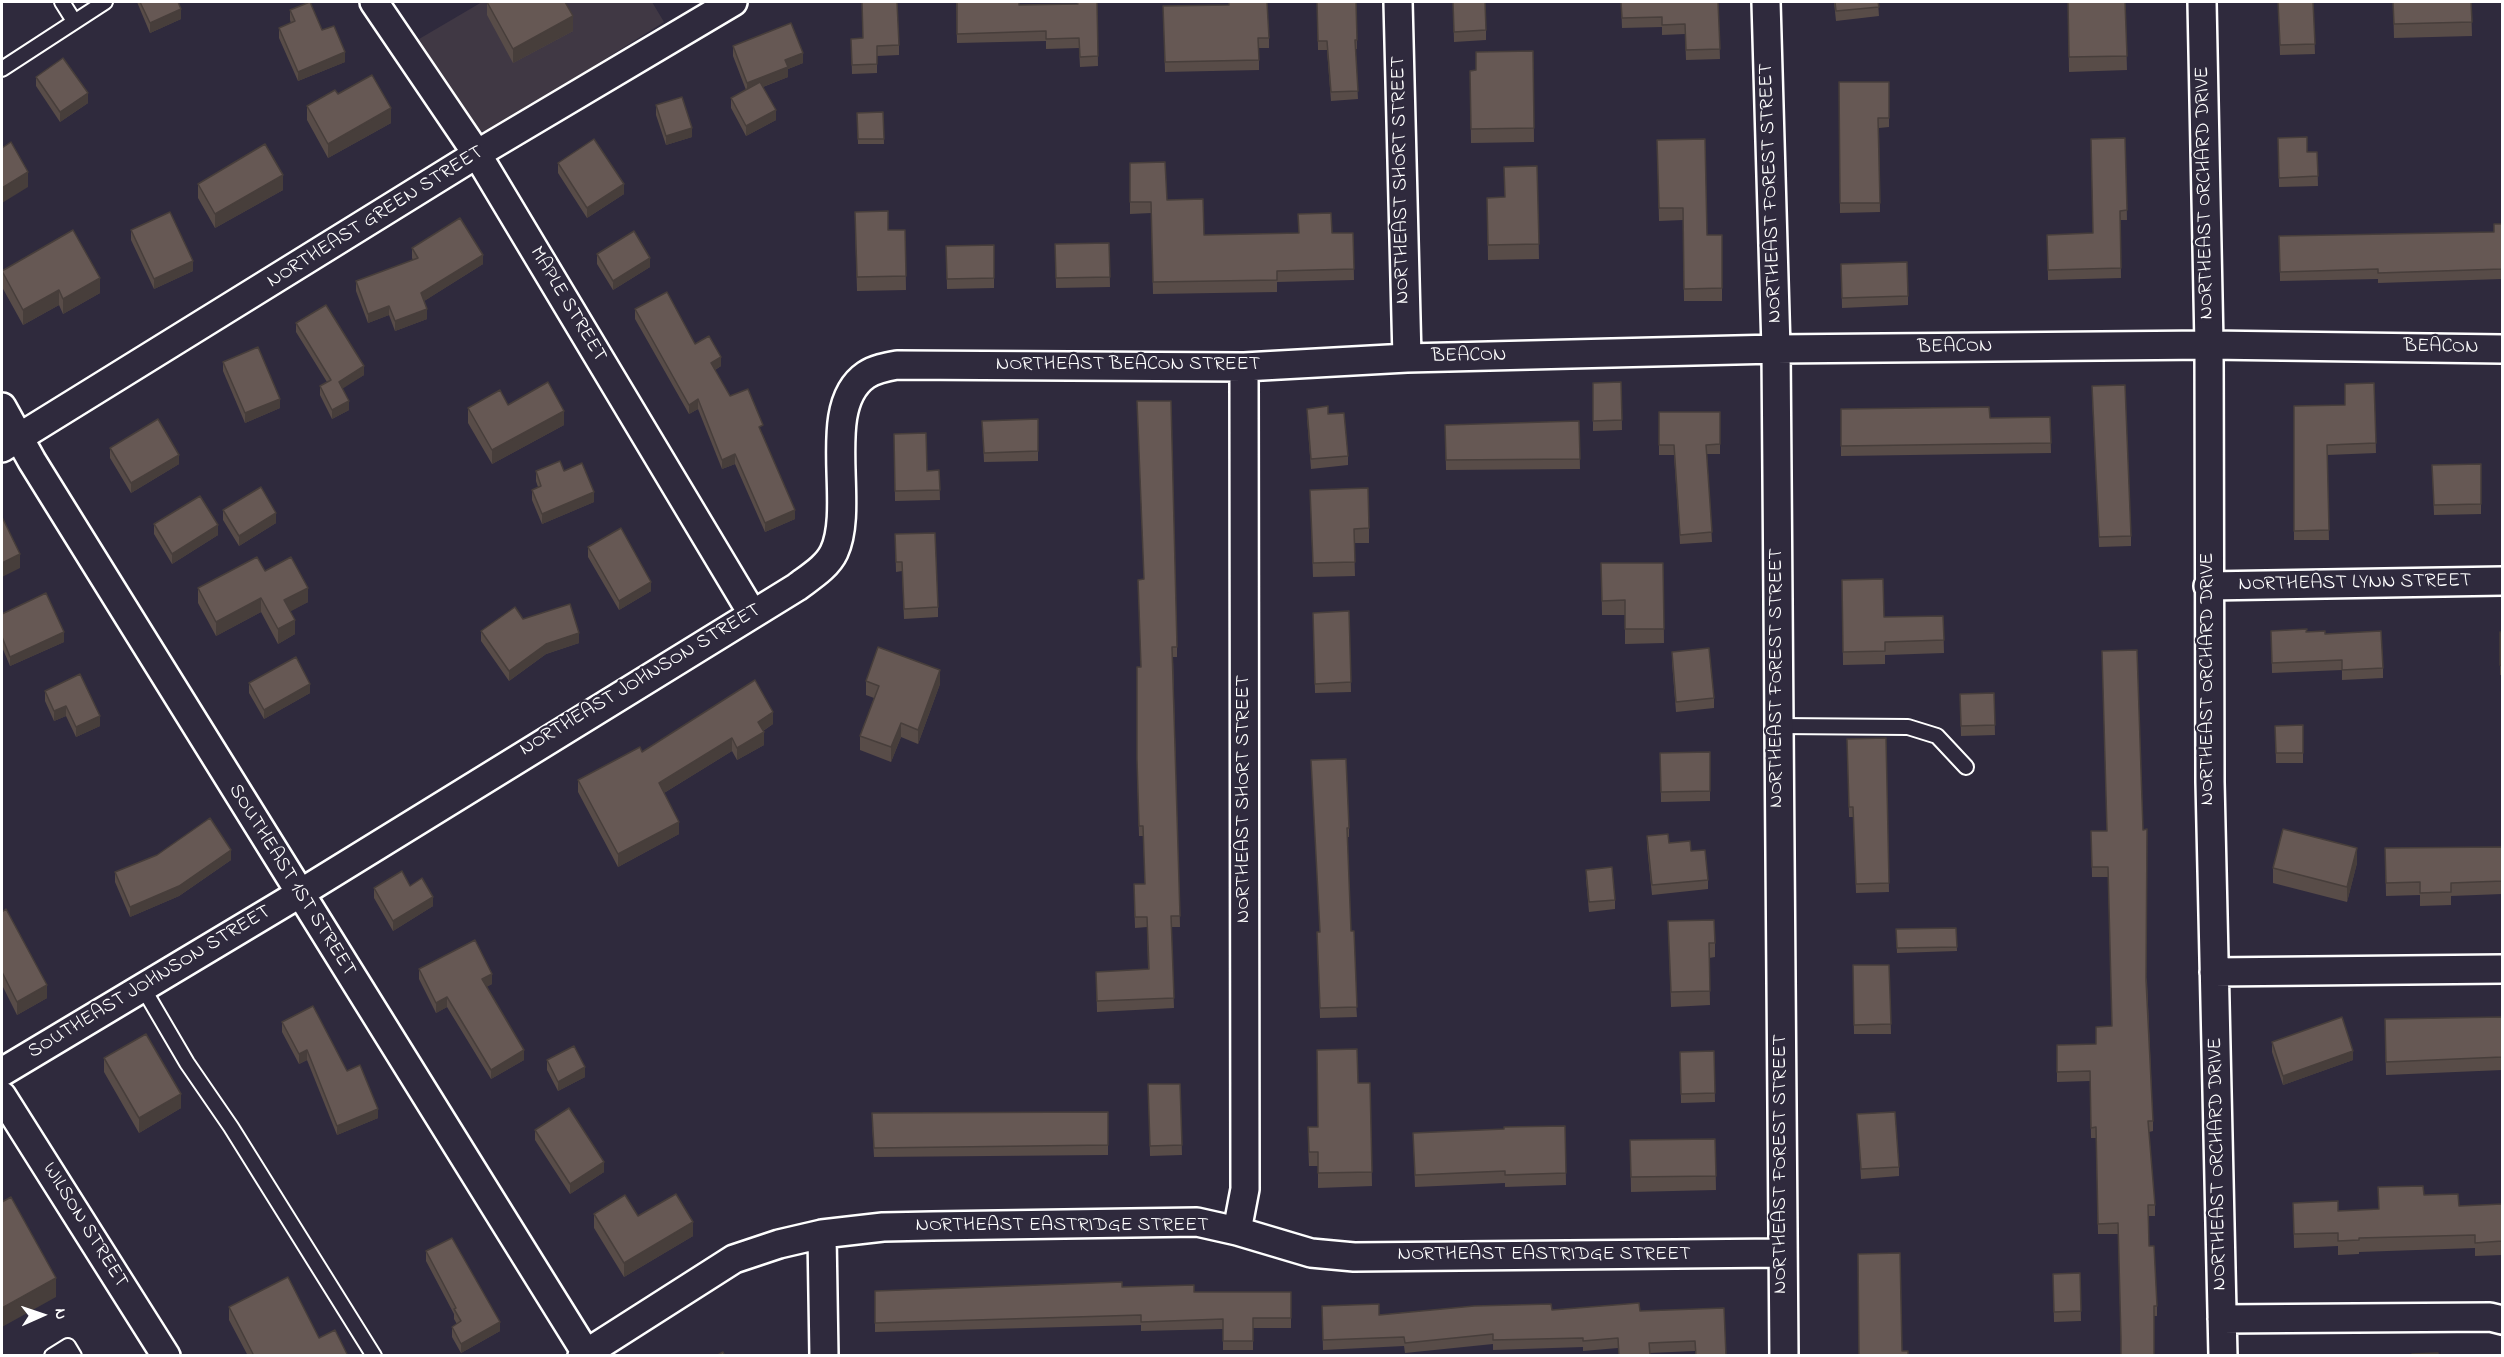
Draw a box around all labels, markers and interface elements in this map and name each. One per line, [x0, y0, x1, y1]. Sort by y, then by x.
street label: NORTHEAST SHORT STREET [1388, 56, 1416, 304]
street label: NORTHEAST FOREST STREET [1755, 63, 1789, 323]
street label: NORTHEAST ORCHARD DRIVE [2192, 66, 2220, 320]
street label: NORTHEAST GREEN STREET [263, 141, 489, 295]
street label: MAPLE STREET [523, 243, 611, 367]
street label: BEACON [1917, 335, 1993, 361]
street label: BEACON [2403, 335, 2479, 361]
street label: BEACON [1431, 344, 1507, 370]
street label: NORTHEAST BEACON STREET [996, 354, 1260, 378]
street label: NORTHEAST FOREST STREET [1766, 548, 1790, 808]
street label: NORTHEAST ORCHARD DRIVE [2197, 553, 2221, 805]
street label: NORTHEAST LYNN STREET [2238, 570, 2472, 598]
street label: NORTHEAST JOHNSON STREET [516, 599, 766, 763]
street label: NORTHEAST SHORT STREET [1233, 675, 1257, 923]
street label: SOUTHEAST 1ST STREET [222, 780, 360, 982]
street label: SOUTHEAST JOHNSON STREET [24, 901, 276, 1065]
street label: NORTHEAST FOREST STREET [1770, 1034, 1794, 1294]
street label: NORTHEAST ORCHARD DRIVE [2205, 1037, 2233, 1291]
street label: WILSON STREET [36, 1159, 132, 1293]
street label: NORTHEAST EASTRIDGE STREET [915, 1215, 1209, 1239]
street label: NORTHEAST EASTRIDGE STREET [1397, 1244, 1691, 1268]
north arrow [12, 1285, 72, 1345]
text: N [48, 1308, 72, 1320]

